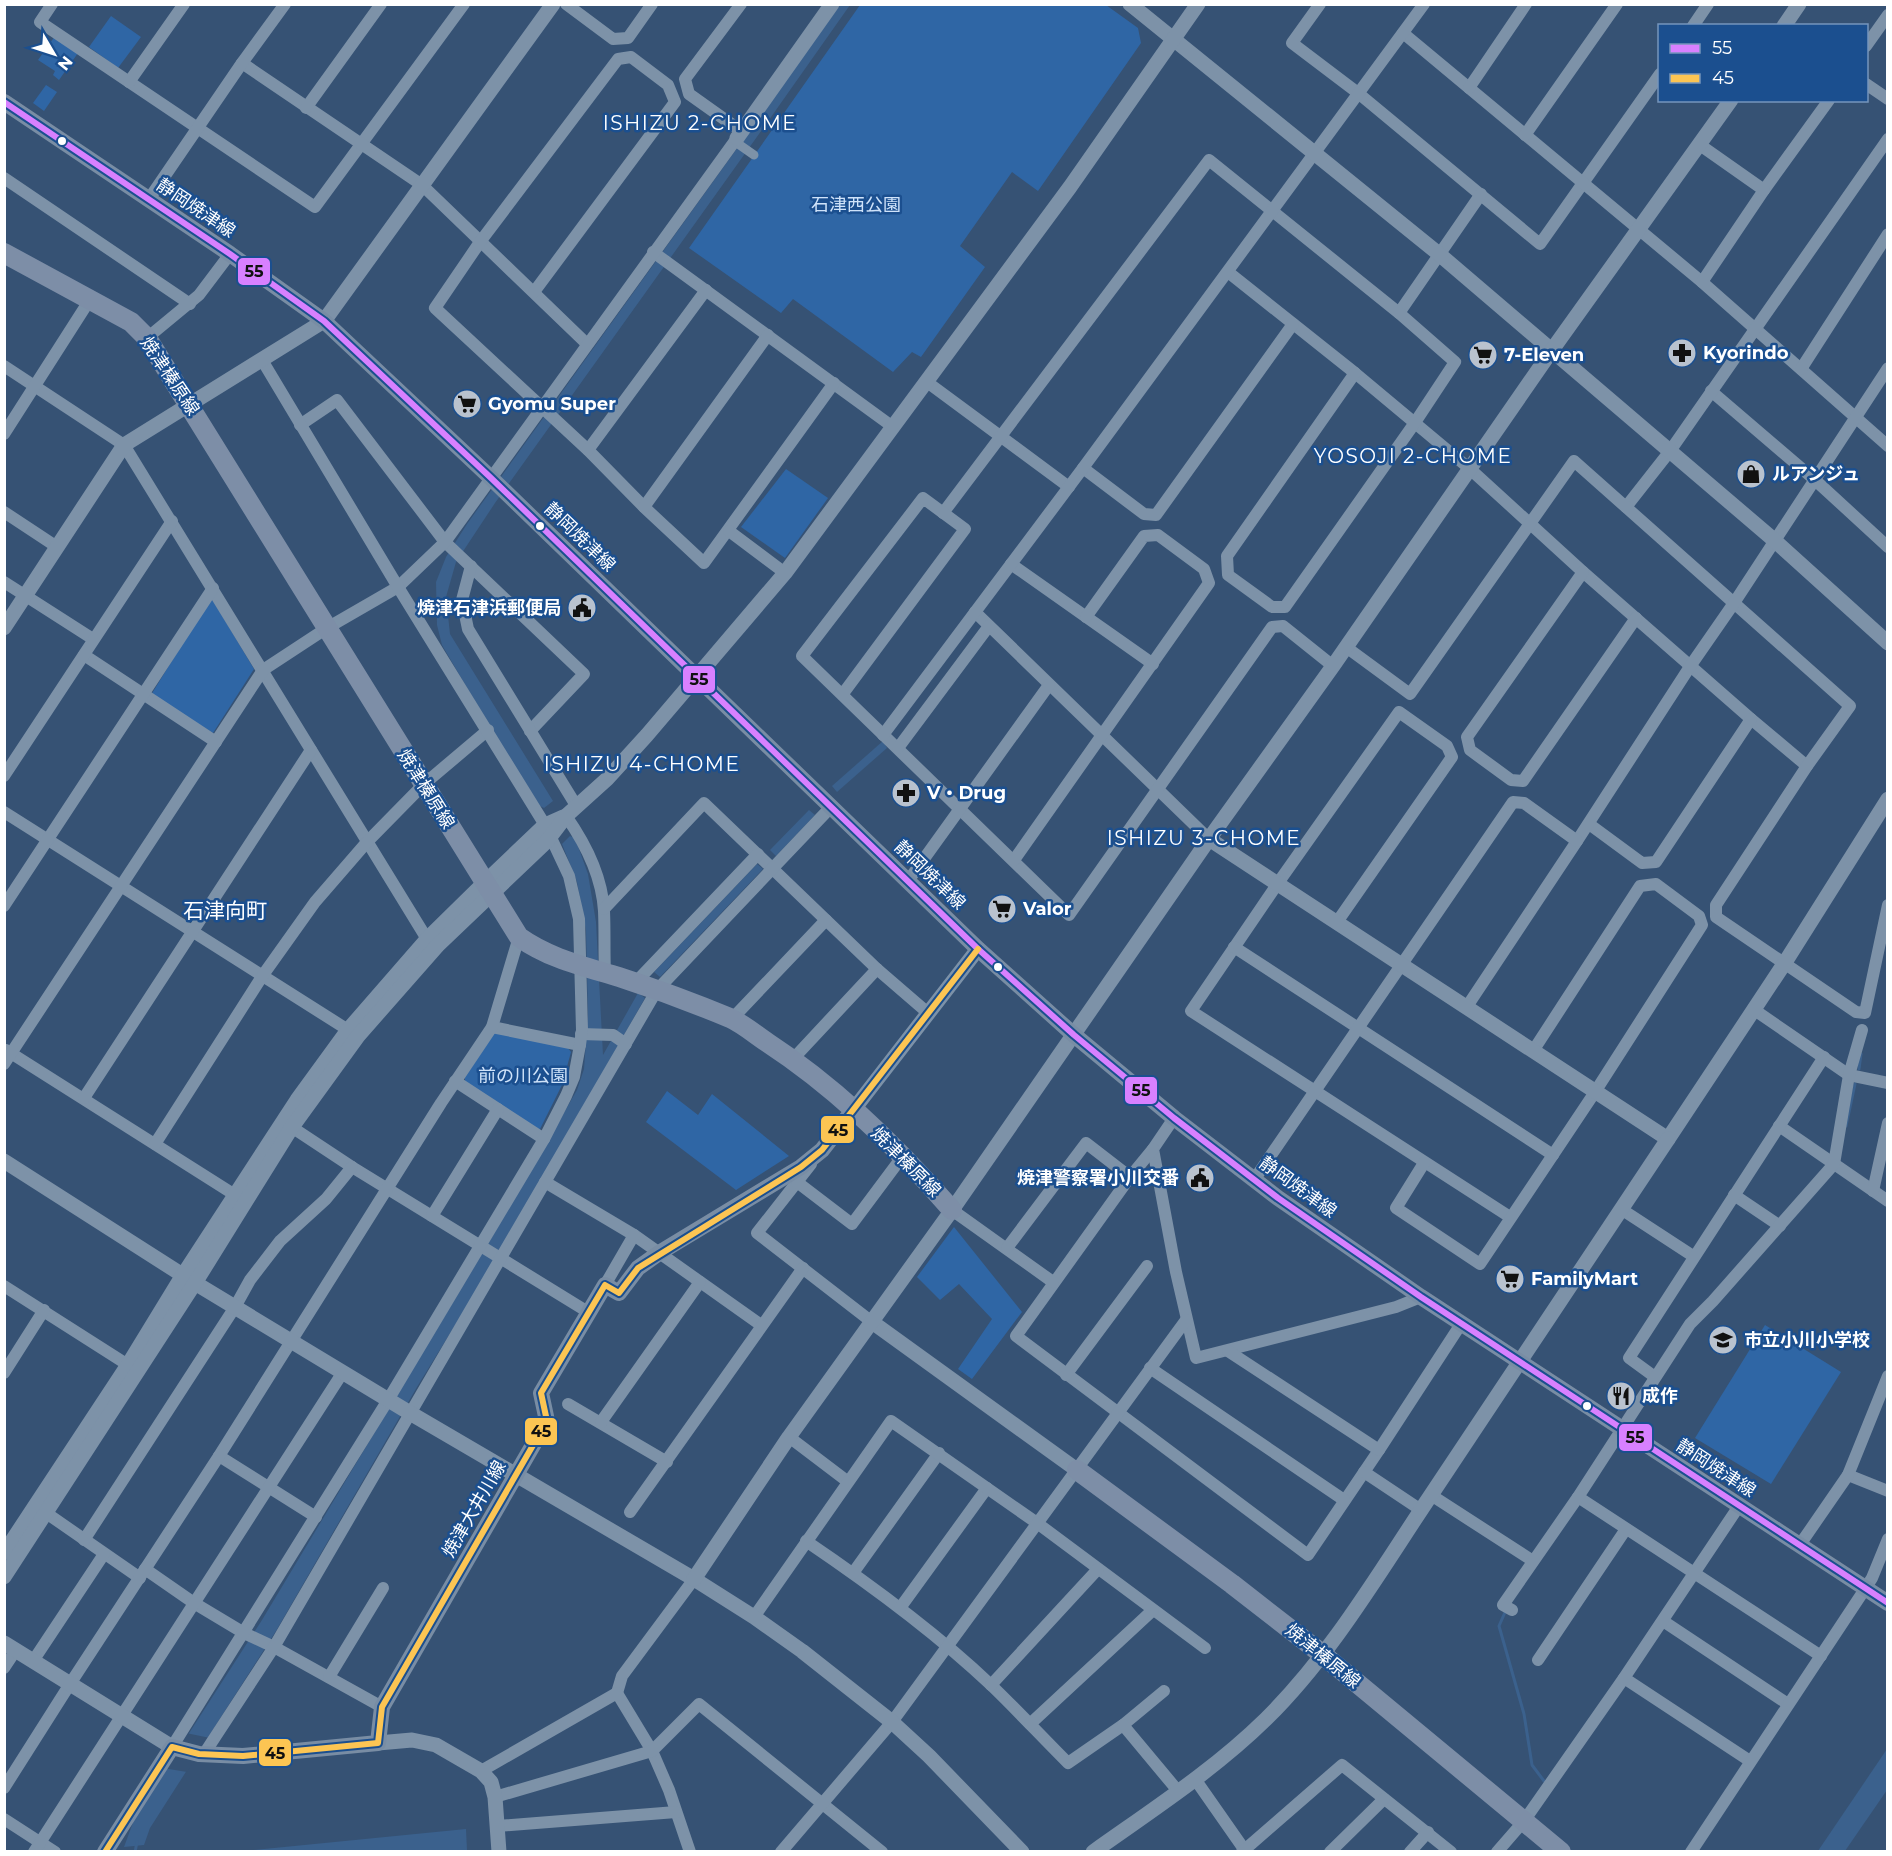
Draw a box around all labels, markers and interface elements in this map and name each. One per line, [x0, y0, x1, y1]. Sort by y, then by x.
north arrow [24, 24, 84, 84]
legend [1658, 24, 1868, 102]
text: 55 [1712, 37, 1732, 59]
text: N [54, 52, 77, 74]
text: 45 [1712, 67, 1734, 89]
district label: ISHIZU 2-CHOME [603, 111, 797, 135]
unlabelled marker [56, 135, 68, 147]
street label: 静岡焼津線 [153, 174, 239, 242]
park label: 石津西公園 [811, 194, 901, 216]
line badge: 55 [237, 257, 271, 286]
text: 55 [245, 262, 264, 281]
street label: 焼津榛原線 [136, 333, 204, 419]
pharmacy icon: Kyorindo [1666, 337, 1698, 369]
supermarket icon: 7-Eleven [1467, 339, 1499, 371]
place label: Kyorindo [1703, 342, 1789, 364]
place label: 7-Eleven [1504, 344, 1584, 366]
supermarket icon: Gyomu Super [451, 388, 483, 420]
place label: Gyomu Super [488, 393, 616, 415]
district label: YOSOJI 2-CHOME [1314, 444, 1512, 468]
shop icon: ルアンジュ [1735, 458, 1767, 490]
place label: ルアンジュ [1772, 463, 1860, 485]
street label: 静岡焼津線 [540, 498, 620, 576]
unlabelled marker [534, 520, 546, 532]
public building icon: 焼津石津浜郵便局 [566, 592, 598, 624]
place label: 焼津石津浜郵便局 [417, 597, 561, 619]
line badge: 55 [682, 665, 716, 694]
text: 55 [690, 670, 709, 689]
street label: 焼津榛原線 [393, 745, 459, 833]
district label: ISHIZU 4-CHOME [544, 752, 740, 776]
pharmacy icon: V・Drug [890, 777, 922, 809]
place label: V・Drug [926, 782, 1006, 804]
district label: ISHIZU 3-CHOME [1107, 826, 1301, 850]
street label: 静岡焼津線 [890, 836, 970, 914]
supermarket icon: Valor [986, 893, 1018, 925]
district label: 石津向町 [183, 898, 267, 923]
place label: Valor [1022, 898, 1072, 920]
unlabelled marker [992, 961, 1004, 973]
park label: 前の川公園 [478, 1065, 568, 1087]
line badge: 55 [1124, 1076, 1158, 1105]
text: 55 [1132, 1081, 1151, 1100]
line badge: 45 [820, 1115, 855, 1144]
text: 45 [828, 1121, 849, 1140]
street label: 焼津榛原線 [866, 1122, 946, 1202]
street label: 静岡焼津線 [1255, 1152, 1341, 1222]
public building icon: 焼津警察署小川交番 [1184, 1162, 1216, 1194]
place label: 焼津警察署小川交番 [1017, 1167, 1179, 1189]
supermarket icon: FamilyMart [1494, 1263, 1526, 1295]
place label: FamilyMart [1531, 1268, 1638, 1290]
school or university icon: 市立小川小学校 [1707, 1324, 1739, 1356]
place label: 市立小川小学校 [1744, 1329, 1870, 1351]
restaurant icon: 成作 [1605, 1380, 1637, 1412]
place label: 成作 [1642, 1385, 1678, 1407]
unlabelled marker [1581, 1400, 1593, 1412]
line badge: 45 [524, 1417, 558, 1446]
text: 45 [531, 1422, 552, 1441]
line badge: 55 [1618, 1423, 1653, 1452]
text: 55 [1626, 1428, 1645, 1447]
street label: 静岡焼津線 [1672, 1434, 1760, 1502]
street label: 焼津大井川線 [437, 1457, 511, 1561]
street label: 焼津榛原線 [1281, 1619, 1365, 1693]
line badge: 45 [258, 1738, 292, 1767]
text: 45 [265, 1744, 286, 1763]

